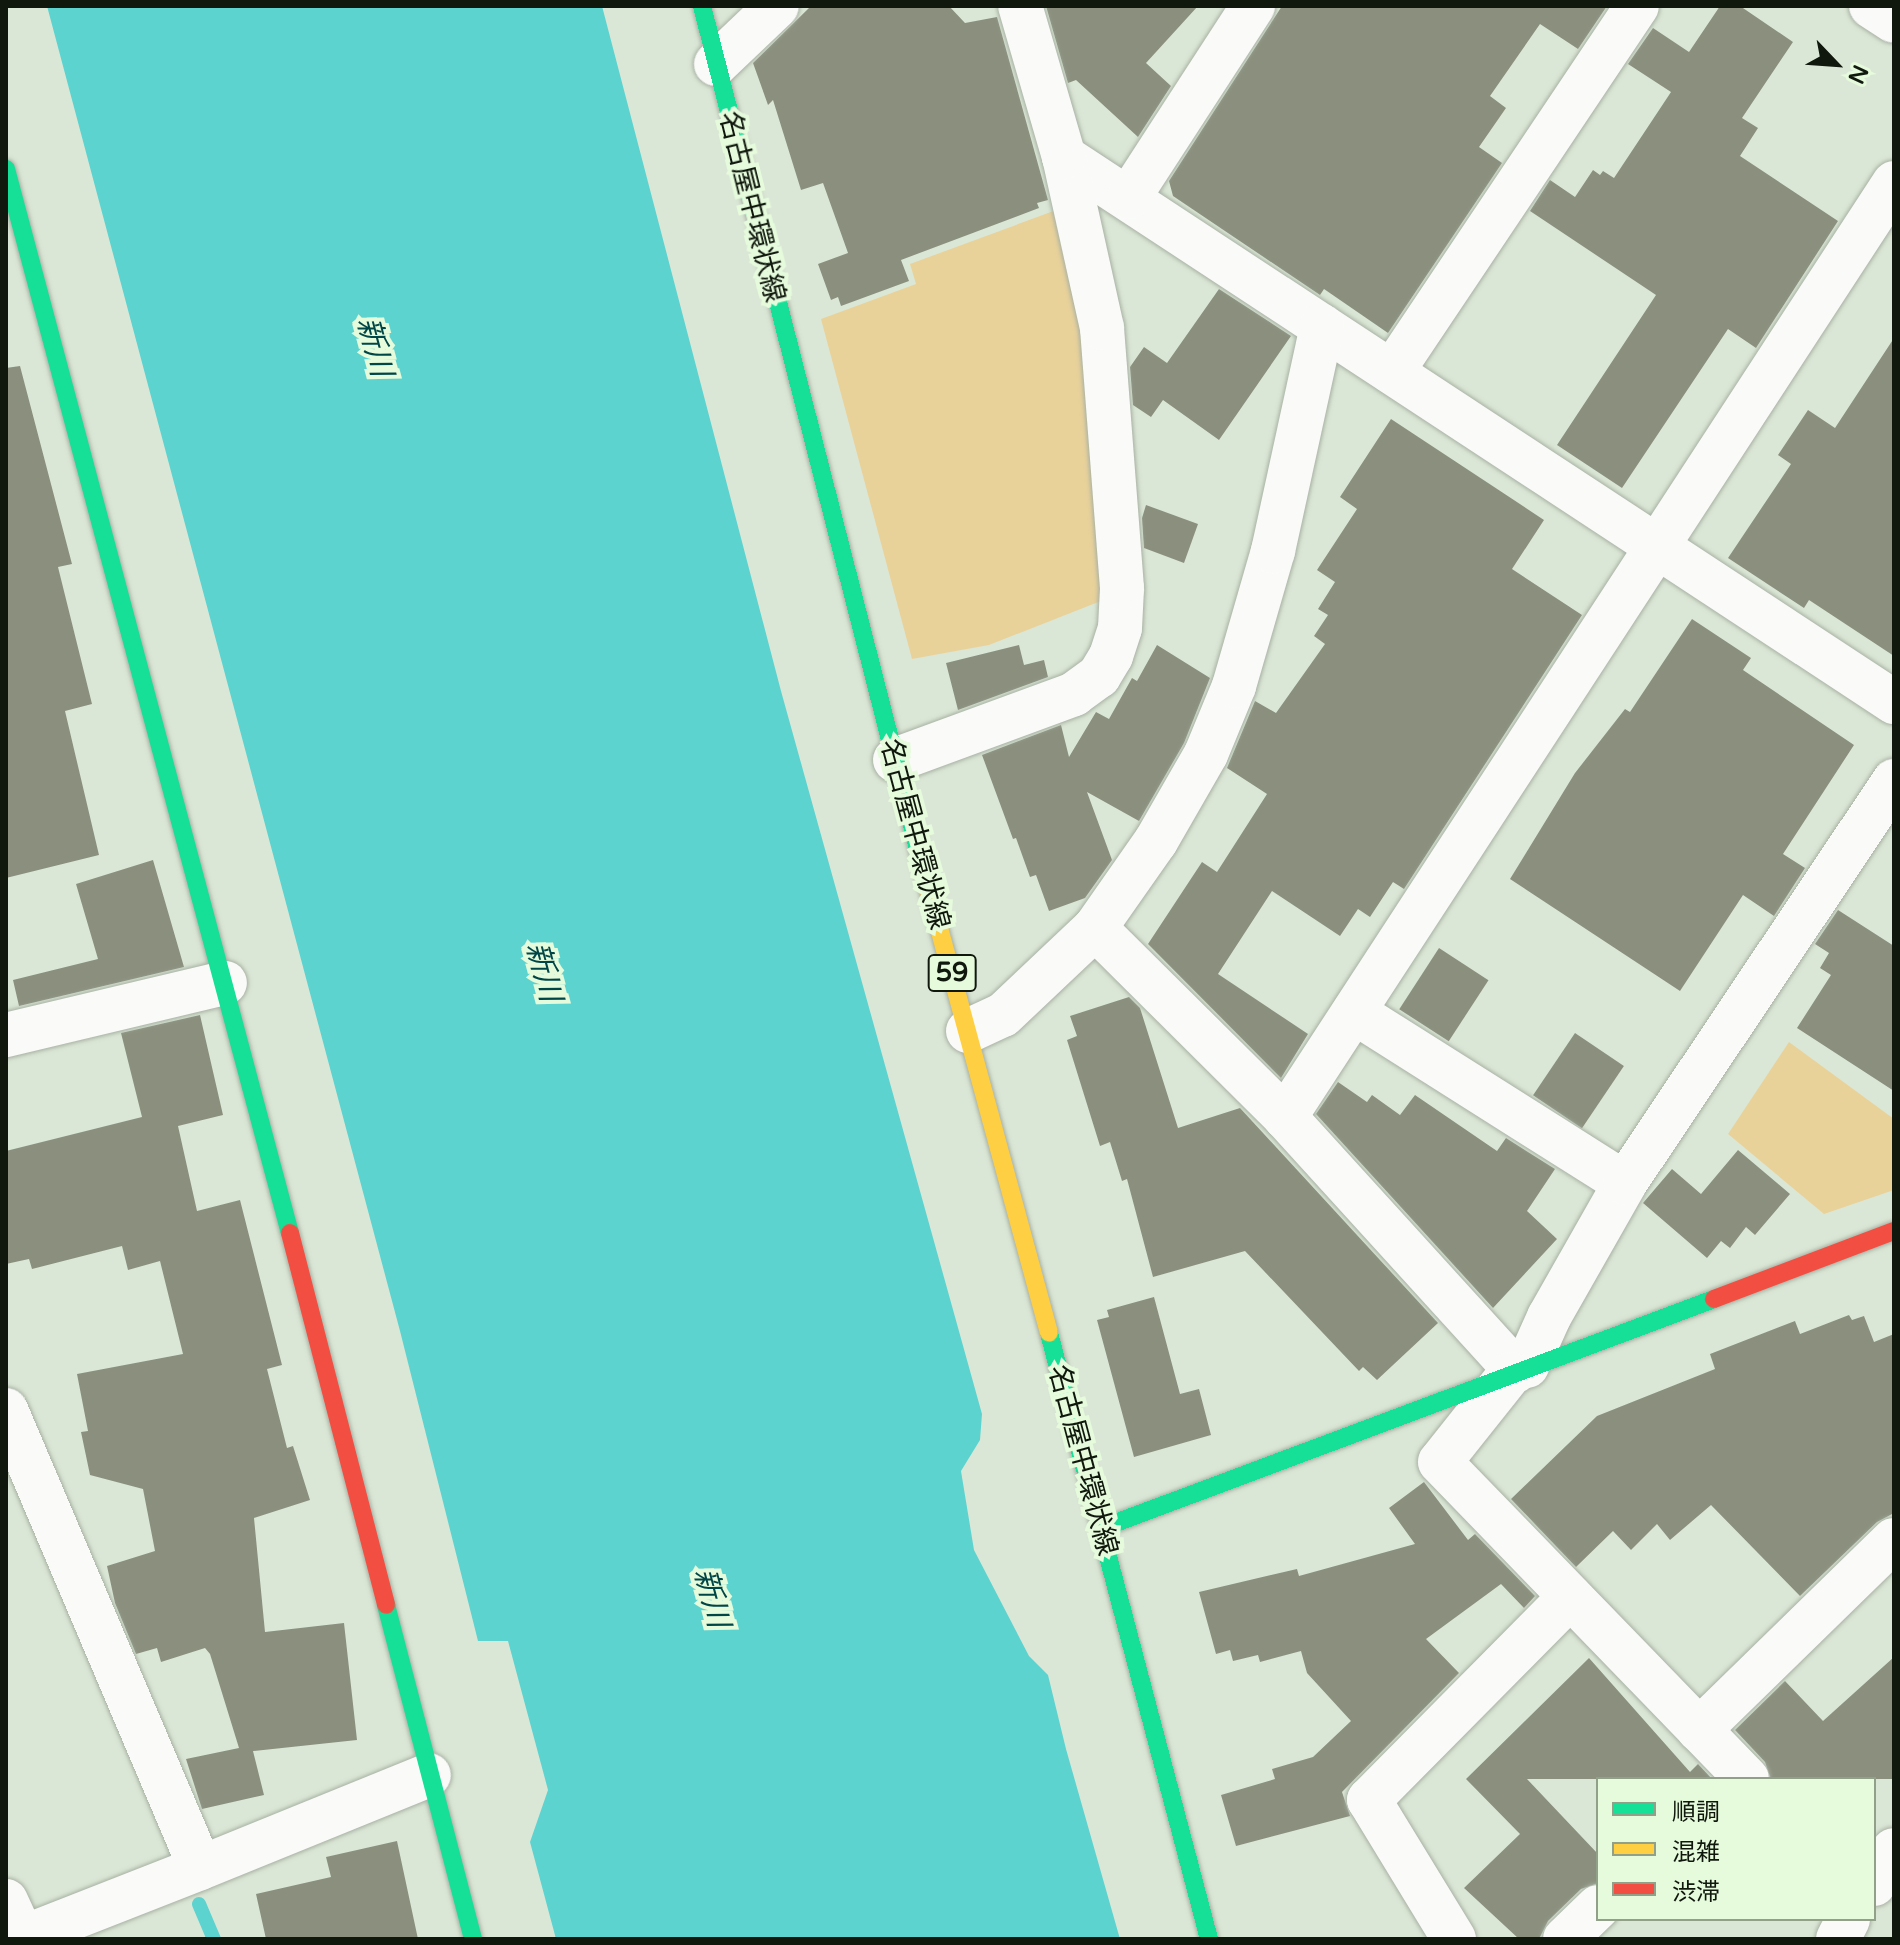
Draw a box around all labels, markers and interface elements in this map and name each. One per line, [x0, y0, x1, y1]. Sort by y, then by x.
north arrow [1796, 24, 1876, 104]
text: N [1842, 61, 1873, 88]
street label: 名古屋中環状線 [712, 108, 792, 306]
water label: 新川 [349, 313, 399, 381]
street label: 名古屋中環状線 [873, 735, 957, 933]
water label: 新川 [518, 938, 568, 1006]
road number: 59 [926, 951, 978, 995]
street label: 名古屋中環状線 [1041, 1361, 1125, 1559]
water label: 新川 [686, 1564, 736, 1632]
legend [1596, 1777, 1876, 1921]
text: 順調 [1672, 1798, 1720, 1827]
text: 混雑 [1672, 1838, 1720, 1867]
text: 渋滞 [1672, 1878, 1720, 1907]

